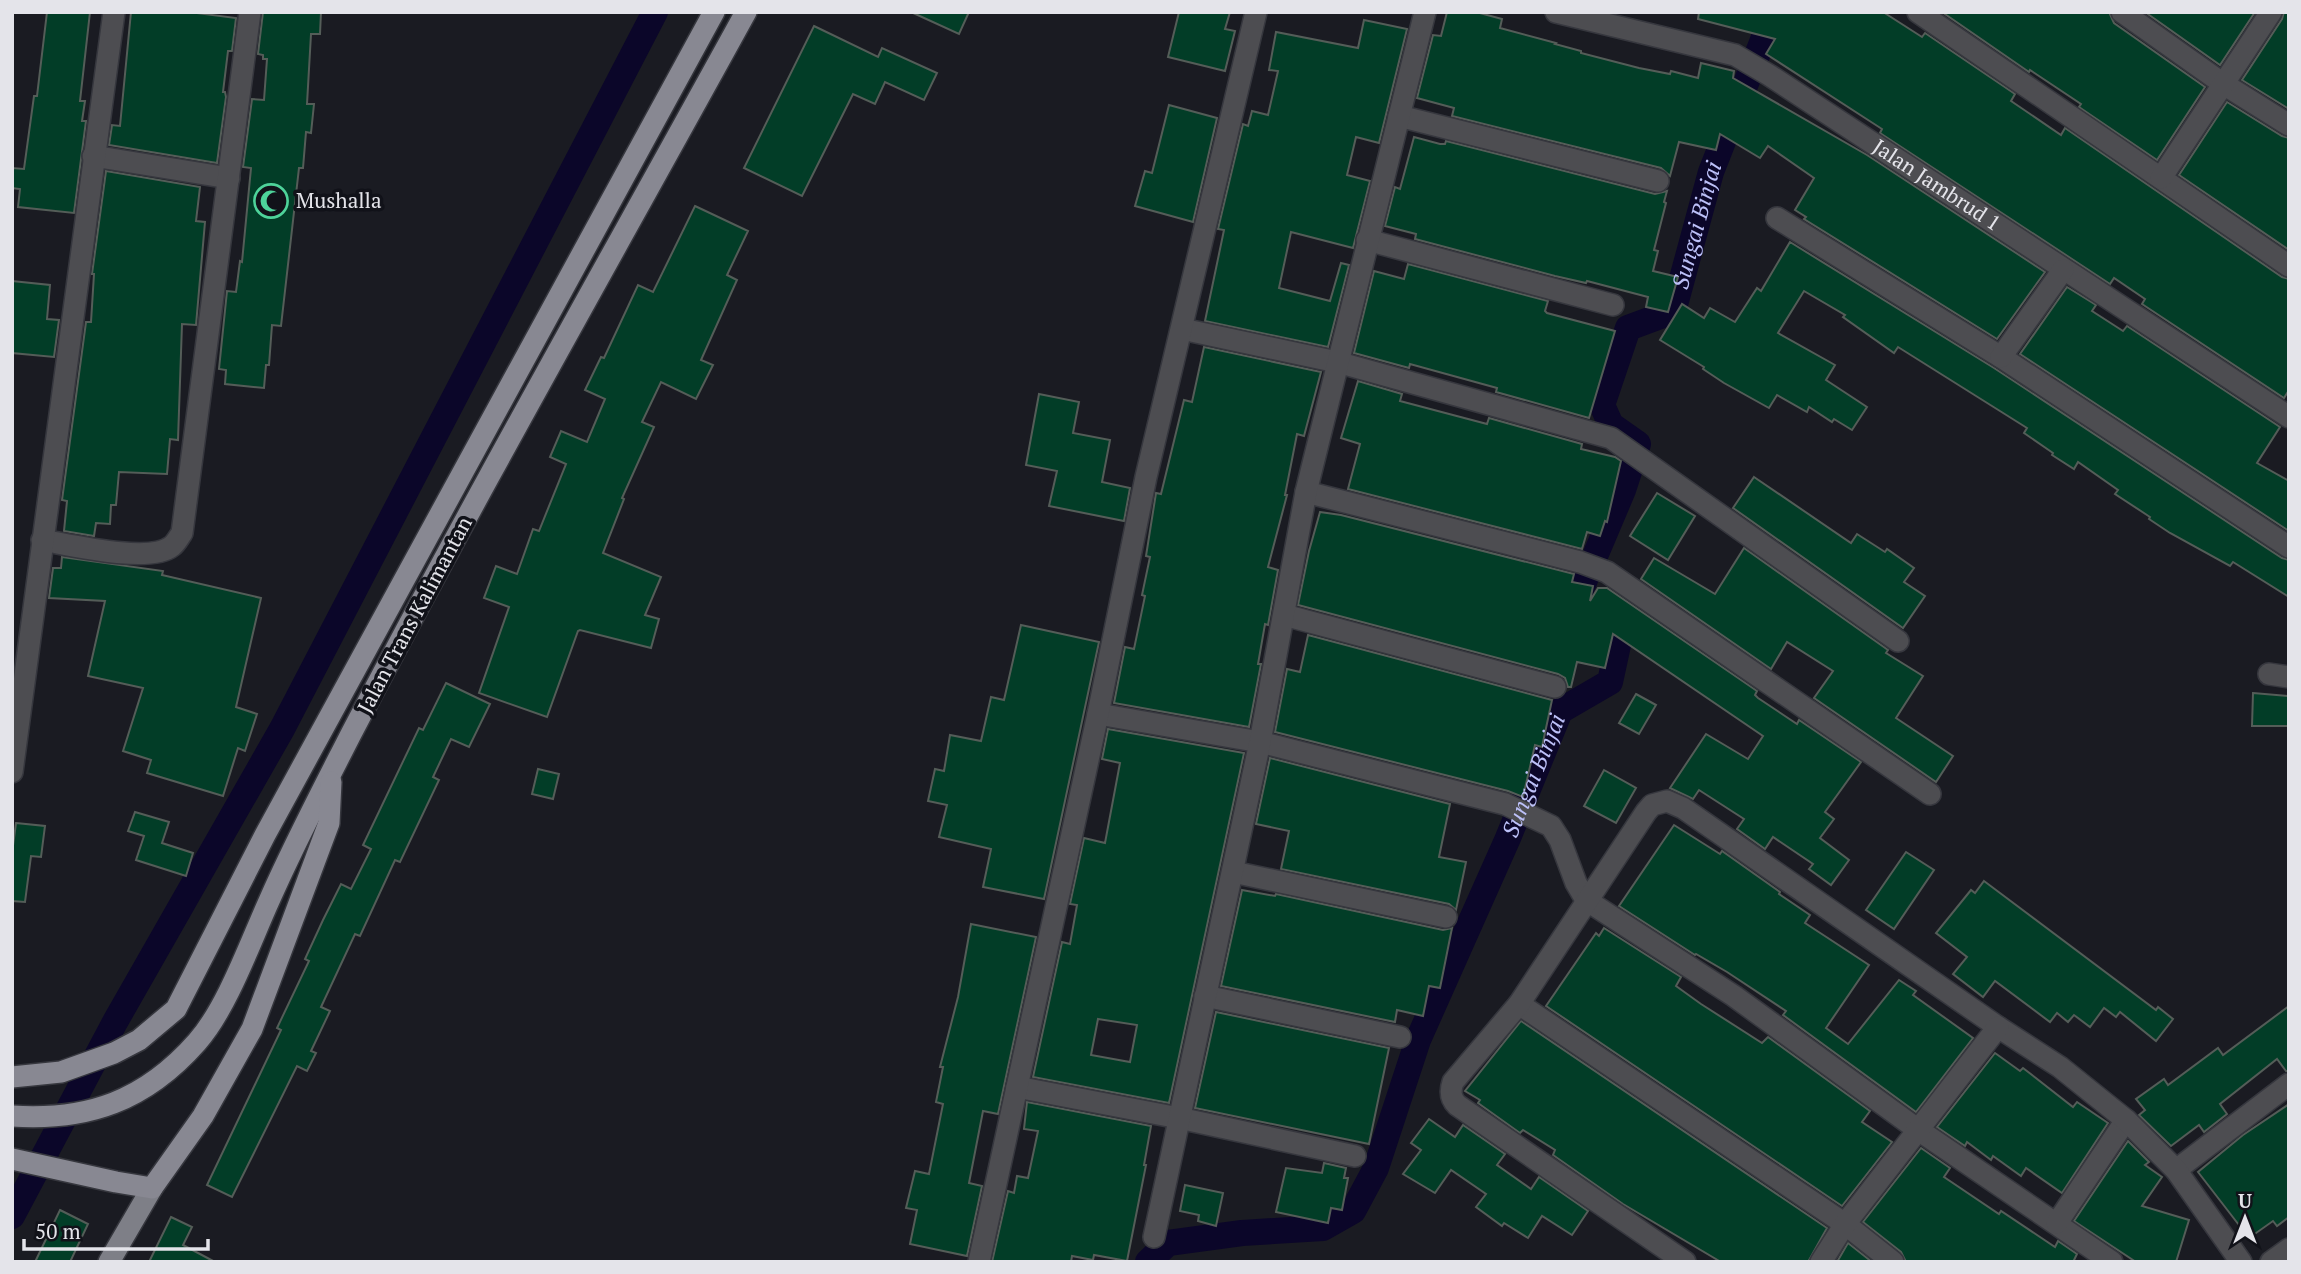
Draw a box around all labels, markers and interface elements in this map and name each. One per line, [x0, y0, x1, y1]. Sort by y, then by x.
street label: Jalan Jambrud 1 [1868, 132, 2006, 237]
water label: Sungai Binjai [1664, 156, 1729, 292]
mosque icon: Mushalla [252, 182, 290, 220]
place label: Mushalla [296, 186, 382, 214]
street label: Jalan Trans Kalimantan [350, 511, 478, 718]
water label: Sungai Binjai [1494, 708, 1572, 842]
north arrow [2210, 1183, 2280, 1253]
text: U [2238, 1188, 2252, 1213]
scale bar [24, 1208, 208, 1252]
text: 50 m [35, 1217, 81, 1245]

